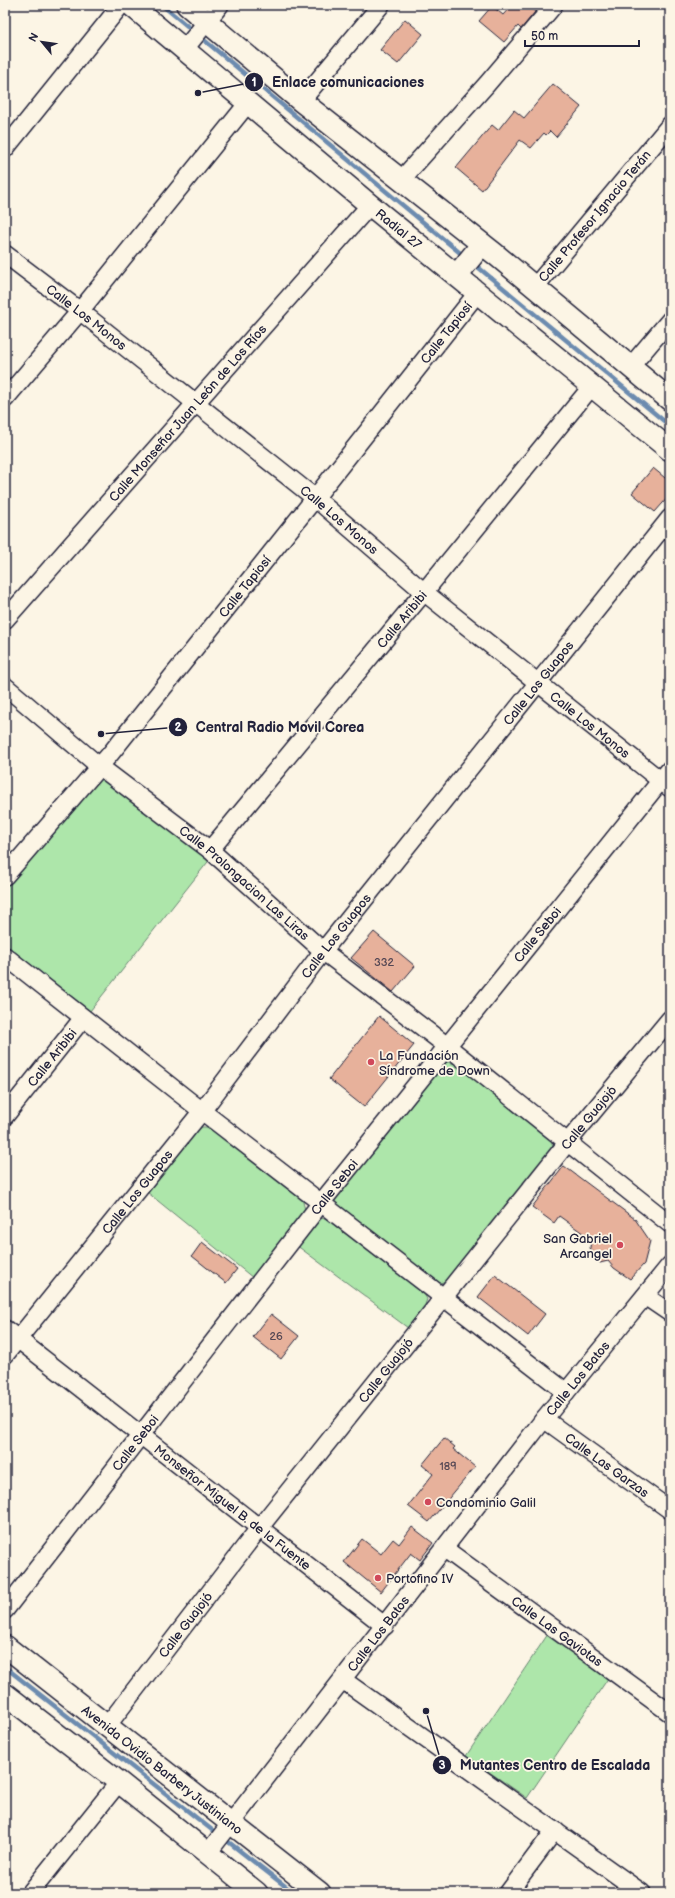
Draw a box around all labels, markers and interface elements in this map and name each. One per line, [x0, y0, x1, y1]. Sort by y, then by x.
north arrow [22, 22, 62, 62]
scale bar [525, 22, 639, 48]
text: 50 m [531, 29, 558, 44]
text: N [26, 31, 41, 44]
callout: Enlace comunicaciones [244, 69, 432, 95]
text: Enlace comunicaciones [272, 74, 424, 91]
text: 1 [251, 75, 257, 90]
street label: Calle Profesor Ignacio Terán [535, 147, 655, 286]
street label: Radial 27 [372, 206, 425, 253]
street label: Calle Los Monos [43, 281, 130, 354]
street label: Calle Tapiosí [417, 298, 477, 367]
street label: Calle Monseñor Juan León de Los Ríos [106, 321, 271, 505]
street label: Calle Los Monos [297, 482, 382, 558]
street label: Calle Tapiosí [216, 552, 275, 621]
street label: Calle Aribibi [374, 588, 431, 652]
street label: Calle Los Guapos [500, 637, 578, 729]
street label: Calle Los Monos [546, 688, 633, 762]
callout: Central Radio Movil Corea [168, 714, 372, 740]
text: Central Radio Movil Corea [196, 719, 364, 736]
text: 2 [174, 720, 182, 735]
street label: Calle Prolongacion Las Liras [176, 822, 313, 944]
street label: Calle Los Guapos [298, 890, 375, 982]
street label: Calle Seboi [511, 904, 565, 966]
house number: 332 [374, 956, 395, 969]
street label: Calle Aribibi [24, 1026, 81, 1090]
place label: La Fundación Síndrome de Down [379, 1048, 490, 1079]
marker: La Fundación Síndrome de Down [366, 1057, 376, 1067]
street label: Calle Guajojó [558, 1083, 620, 1153]
street label: Calle Los Guapos [99, 1146, 177, 1238]
street label: Calle Seboi [308, 1156, 362, 1218]
place label: San Gabriel Arcangel [543, 1231, 612, 1262]
marker: San Gabriel Arcangel [615, 1240, 625, 1250]
house number: 26 [269, 1330, 283, 1343]
street label: Calle Guajojó [355, 1335, 417, 1406]
street label: Calle Los Batos [543, 1338, 614, 1419]
street label: Calle Seboi [109, 1412, 163, 1474]
street label: Calle Las Garzas [561, 1430, 652, 1502]
street label: Monseñor Miguel B. de la Fuente [151, 1442, 314, 1574]
house number: 189 [439, 1460, 457, 1473]
place label: Condominio Galil [436, 1495, 536, 1511]
marker: Condominio Galil [423, 1497, 433, 1507]
place label: Portofino IV [386, 1571, 453, 1587]
marker: Portofino IV [373, 1573, 383, 1583]
street label: Calle Guajojó [155, 1589, 216, 1661]
street label: Calle Los Batos [344, 1592, 413, 1675]
street label: Calle Las Gaviotas [508, 1593, 606, 1671]
street label: Avenida Ovidio Barbery Justiniano [78, 1702, 245, 1838]
callout: Mutantes Centro de Escalada [432, 1752, 659, 1778]
text: Mutantes Centro de Escalada [460, 1757, 650, 1774]
text: 3 [438, 1758, 446, 1773]

